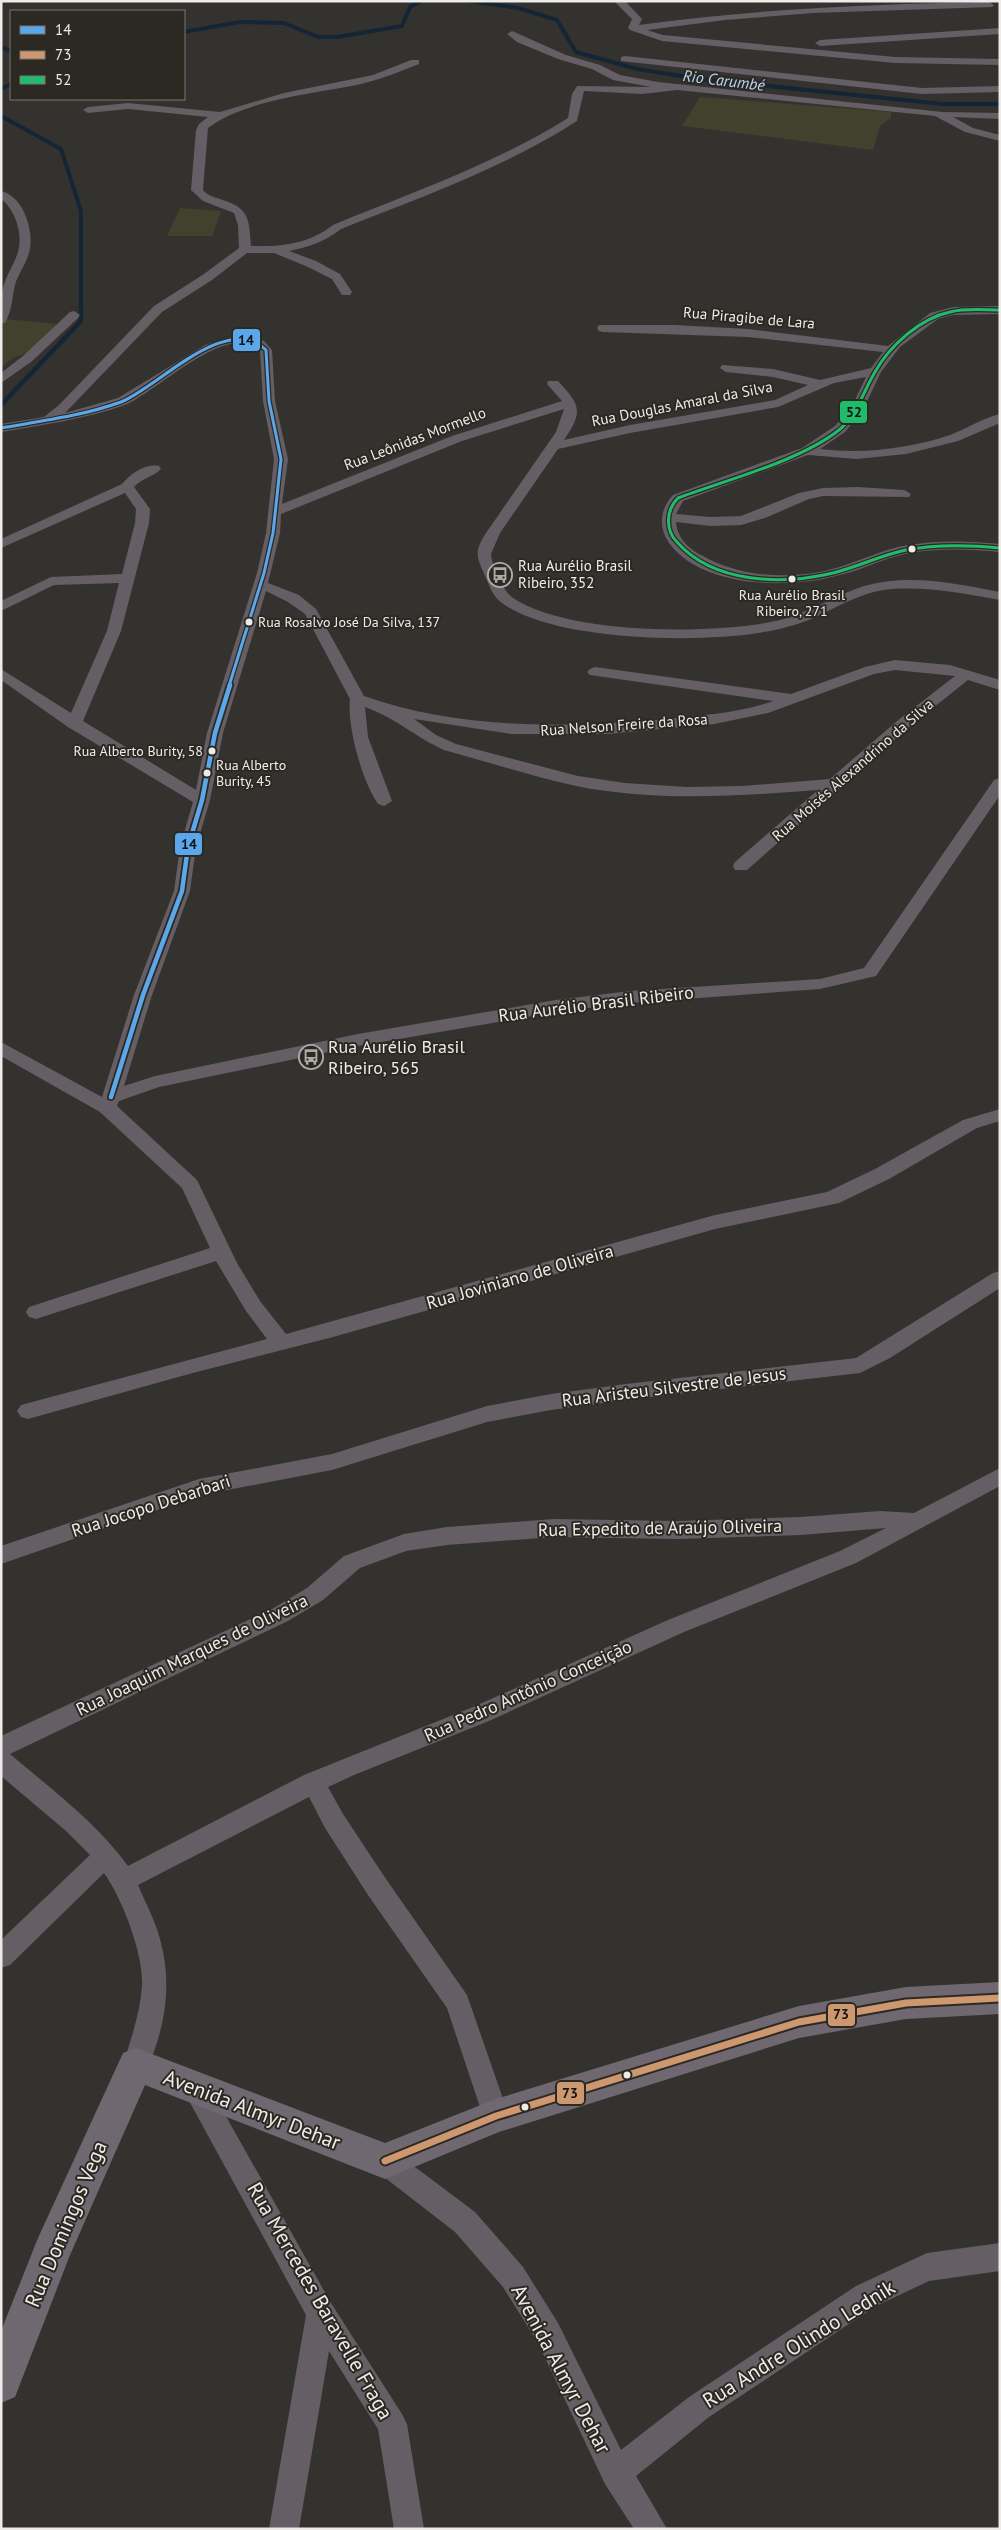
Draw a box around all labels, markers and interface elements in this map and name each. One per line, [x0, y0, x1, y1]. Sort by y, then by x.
legend [10, 10, 185, 100]
text: 14 [55, 20, 71, 39]
text: 73 [55, 45, 71, 64]
water label: Rio Carumbé [682, 65, 767, 95]
text: 52 [55, 70, 71, 89]
street label: Rua Piragibe de Lara [682, 302, 816, 333]
line badge: 14 [232, 328, 261, 352]
text: 14 [238, 331, 254, 349]
street label: Rua Douglas Amaral da Silva [590, 377, 774, 430]
line badge: 52 [839, 400, 868, 424]
street label: Rua Leônidas Mormello [341, 403, 488, 474]
text: 52 [846, 403, 862, 421]
unlabelled marker [907, 544, 917, 554]
place label: Rua Aurélio Brasil Ribeiro, 352 [518, 556, 632, 592]
bus stop icon: Rua Aurélio Brasil Ribeiro, 352 [487, 562, 513, 588]
marker: Rua Aurélio Brasil Ribeiro, 271 [787, 574, 797, 584]
place label: Rua Aurélio Brasil Ribeiro, 271 [739, 586, 845, 620]
place label: Rua Rosalvo José Da Silva, 137 [258, 613, 440, 631]
marker: Rua Rosalvo José Da Silva, 137 [244, 617, 254, 627]
street label: Rua Moisés Alexandrino da Silva [768, 694, 937, 845]
street label: Rua Nelson Freire da Rosa [540, 709, 708, 740]
place label: Rua Alberto Burity, 58 [74, 742, 203, 760]
marker: Rua Alberto Burity, 58 [207, 746, 217, 756]
place label: Rua Alberto Burity, 45 [216, 756, 286, 790]
marker: Rua Alberto Burity, 45 [202, 768, 212, 778]
line badge: 14 [174, 832, 203, 856]
text: 14 [181, 835, 197, 853]
street label: Rua Aurélio Brasil Ribeiro [497, 980, 695, 1027]
place label: Rua Aurélio Brasil Ribeiro, 565 [328, 1035, 465, 1079]
bus stop icon: Rua Aurélio Brasil Ribeiro, 565 [298, 1044, 324, 1070]
street label: Rua Joviniano de Oliveira [424, 1239, 616, 1314]
street label: Rua Aristeu Silvestre de Jesus [560, 1361, 787, 1412]
street label: Rua Jocopo Debarbari [69, 1469, 233, 1542]
street label: Rua Expedito de Araújo Oliveira [538, 1514, 782, 1541]
street label: Rua Joaquim Marques de Oliveira [72, 1588, 311, 1721]
street label: Rua Pedro Antônio Conceição [420, 1634, 635, 1747]
line badge: 73 [827, 2003, 856, 2027]
text: 73 [833, 2005, 849, 2023]
street label: Avenida Almyr Dehar [160, 2063, 344, 2156]
unlabelled marker [622, 2070, 632, 2080]
line badge: 73 [556, 2081, 585, 2105]
text: 73 [562, 2084, 578, 2102]
unlabelled marker [520, 2102, 530, 2112]
street label: Rua Domingos Vega [18, 2137, 113, 2311]
street label: Rua Mercedes Baravelle Fraga [241, 2177, 400, 2424]
street label: Rua Andre Olindo Lednik [697, 2273, 900, 2414]
street label: Avenida Almyr Dehar [506, 2280, 617, 2458]

